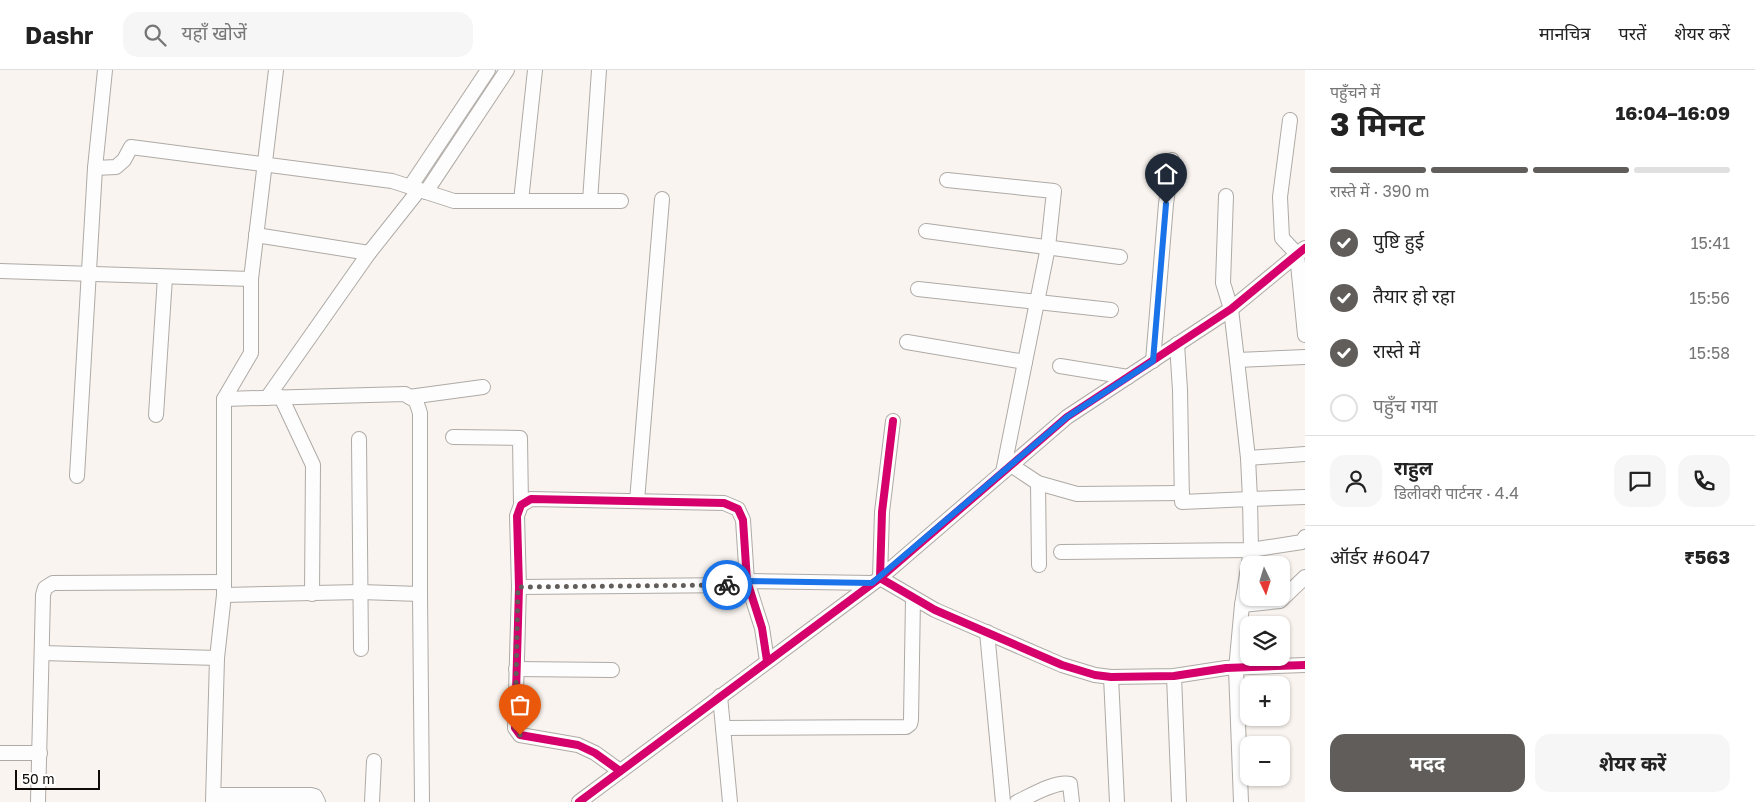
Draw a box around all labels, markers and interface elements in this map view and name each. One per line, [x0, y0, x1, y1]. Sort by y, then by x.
search box [123, 12, 473, 57]
text: Dashr [25, 20, 93, 49]
icon: search [141, 21, 169, 49]
text: यहाँ खोजें [181, 21, 247, 44]
text: मानचित्र [1539, 22, 1590, 44]
text: परतें [1618, 22, 1646, 44]
text: शेयर करें [1674, 22, 1730, 44]
text: पहुँचने में [1330, 82, 1380, 102]
text: 16:04–16:09 [1615, 101, 1730, 124]
text: 3 मिनट [1330, 105, 1425, 143]
pin [1145, 153, 1187, 204]
icon: home [1152, 160, 1180, 188]
text: रास्ते में · 390 m [1330, 181, 1430, 201]
icon: check [1330, 229, 1358, 257]
text: पुष्टि हुई [1373, 229, 1424, 252]
text: 15:41 [1691, 233, 1730, 253]
icon: check [1330, 284, 1358, 312]
text: तैयार हो रहा [1373, 284, 1455, 307]
text: 15:56 [1689, 288, 1730, 308]
icon: check [1330, 339, 1358, 367]
text: रास्ते में [1373, 339, 1420, 362]
text: 15:58 [1689, 343, 1730, 363]
text: पहुँच गया [1373, 394, 1437, 417]
button: person [1330, 455, 1382, 507]
button: chat [1614, 455, 1666, 507]
button: phone [1678, 455, 1730, 507]
text: राहुल [1394, 456, 1433, 479]
text: डिलीवरी पार्टनर · 4.4 [1394, 483, 1519, 503]
text: ऑर्डर #6047 [1330, 545, 1430, 568]
text: ₹563 [1684, 545, 1730, 568]
north arrow [1240, 556, 1290, 606]
map controls [1240, 556, 1290, 786]
courier [702, 560, 752, 610]
icon: bike [713, 571, 741, 599]
button: layers [1240, 616, 1290, 666]
button: + [1240, 676, 1290, 726]
pin [499, 684, 541, 735]
icon: bag [506, 691, 534, 719]
button: मदद [1330, 734, 1525, 792]
button: शेयर करें [1535, 734, 1730, 792]
button: − [1240, 736, 1290, 786]
scale bar [15, 767, 100, 790]
text: 50 m [22, 770, 55, 787]

